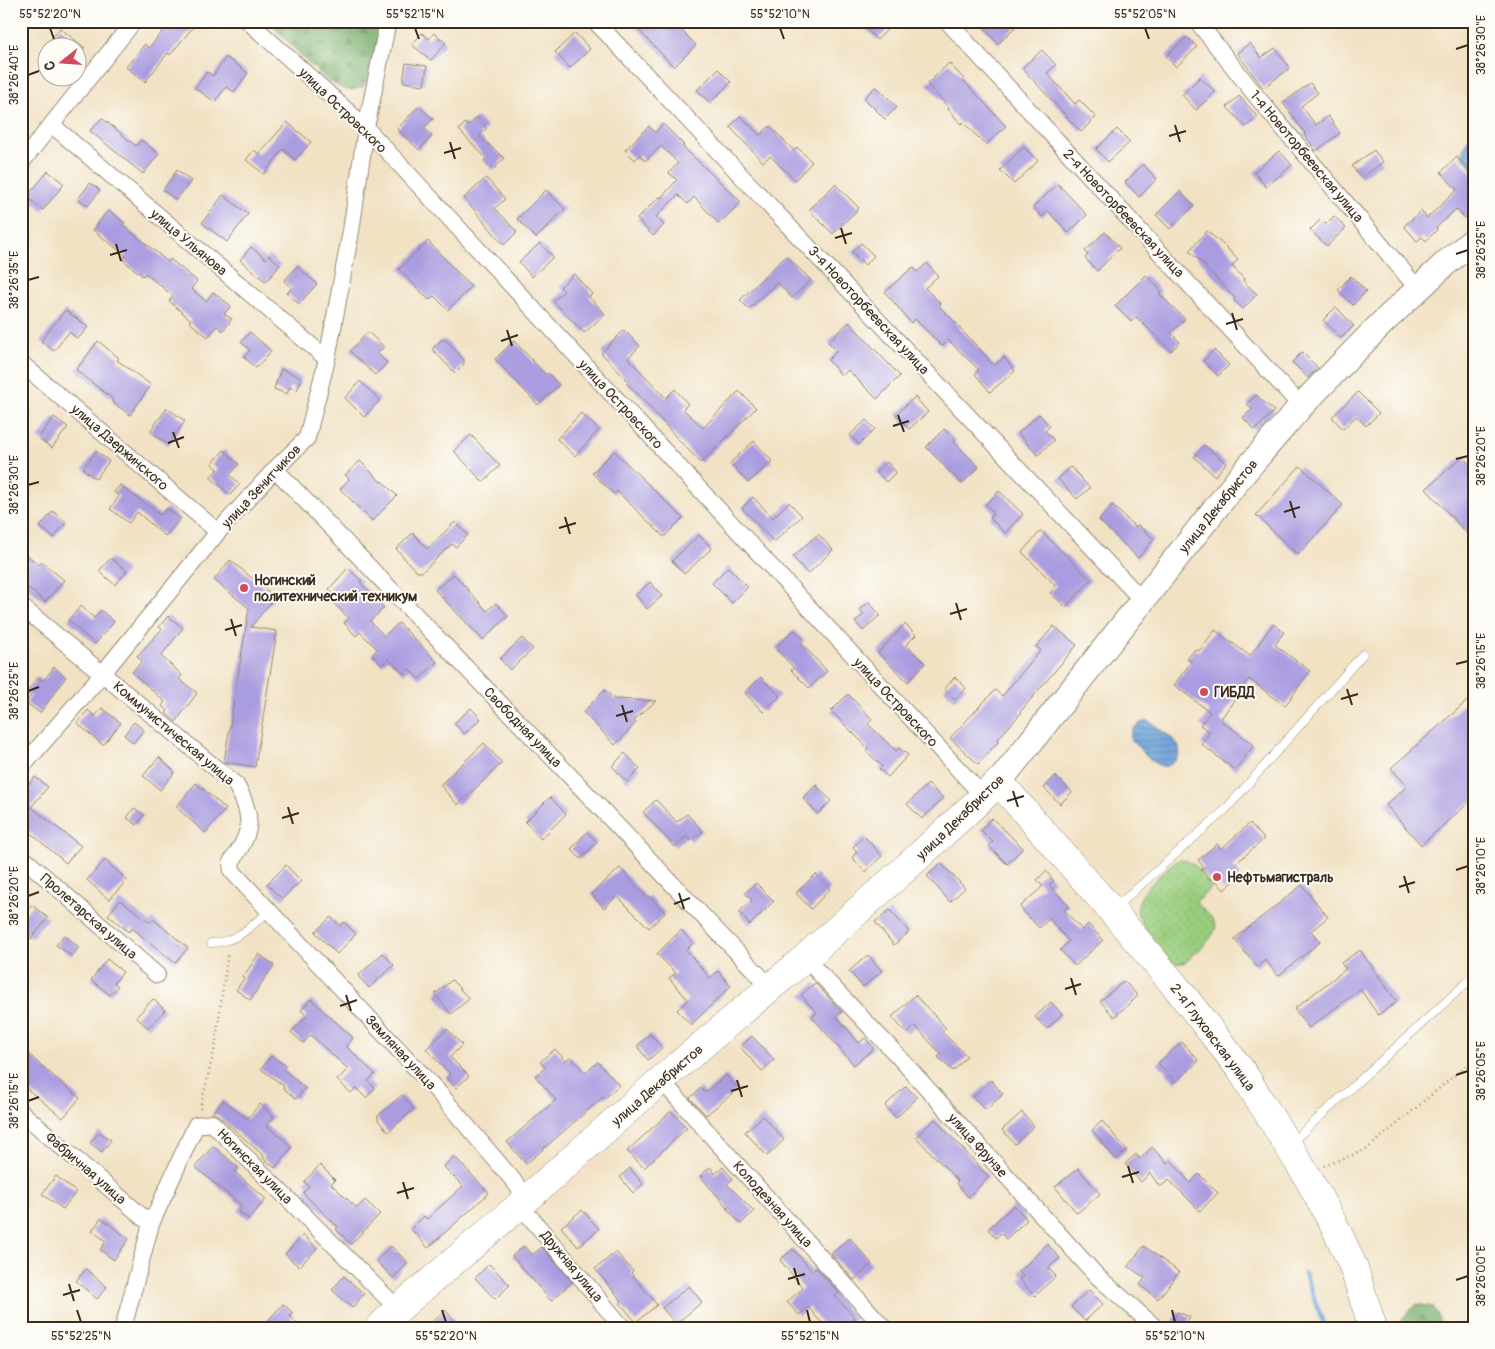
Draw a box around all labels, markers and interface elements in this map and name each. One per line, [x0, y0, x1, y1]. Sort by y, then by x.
text: 55°52'20"N [19, 7, 81, 22]
text: 55°52'15"N [386, 7, 444, 22]
text: 55°52'10"N [750, 7, 810, 22]
text: 55°52'05"N [1114, 7, 1176, 22]
text: 38°26'30"E [1474, 15, 1489, 75]
north arrow [38, 38, 88, 88]
text: 38°26'40"E [7, 45, 22, 105]
text: С [41, 59, 59, 72]
street label: улица Островского [294, 63, 391, 157]
street label: 1-я Новоторбеевская улица [1246, 87, 1367, 226]
street label: 2-я Новоторбеевская улица [1060, 146, 1188, 281]
street label: улица Ульянова [146, 205, 230, 279]
text: 38°26'25"E [1474, 221, 1489, 279]
street label: 3-я Новоторбеевская улица [805, 243, 933, 378]
text: 38°26'35"E [7, 251, 22, 309]
street label: улица Островского [574, 355, 667, 453]
street label: улица Дзержинского [67, 400, 172, 494]
text: 38°26'20"E [1474, 426, 1489, 486]
street label: улица Зенитчиков [218, 441, 305, 532]
text: 38°26'30"E [7, 455, 22, 515]
street label: улица Декабристов [1175, 456, 1261, 557]
place label: Ногинский политехнический техникум [254, 572, 417, 605]
marker: Ногинский политехнический техникум [238, 582, 250, 594]
text: 38°26'15"E [1474, 633, 1489, 689]
street label: улица Островского [849, 653, 942, 751]
text: 38°26'25"E [7, 662, 22, 720]
street label: Коммунистическая улица [110, 678, 238, 789]
street label: Свободная улица [480, 684, 565, 771]
place label: ГИБДД [1214, 684, 1255, 701]
marker: ГИБДД [1198, 686, 1210, 698]
street label: улица Декабристов [912, 771, 1008, 864]
text: 38°26'10"E [1474, 837, 1489, 895]
text: 38°26'20"E [7, 866, 22, 926]
place label: Нефтьмагистраль [1227, 869, 1334, 886]
street label: Пролетарская улица [37, 870, 140, 963]
marker: Нефтьмагистраль [1211, 871, 1223, 883]
street label: 2-я Глуховская улица [1167, 980, 1259, 1094]
street label: Земляная улица [362, 1011, 440, 1093]
street label: улица Декабристов [607, 1041, 707, 1130]
text: 38°26'05"E [1474, 1041, 1489, 1101]
text: 38°26'15"E [7, 1073, 22, 1129]
street label: улица Фрунзе [944, 1109, 1011, 1181]
street label: Ногинская улица [213, 1125, 296, 1208]
street label: Фабричная улица [42, 1129, 130, 1208]
street label: Колодезная улица [729, 1158, 816, 1251]
street label: Дружная улица [536, 1226, 606, 1305]
text: 38°26'00"E [1474, 1245, 1489, 1307]
text: 55°52'25"N [51, 1329, 111, 1344]
text: 55°52'20"N [415, 1329, 477, 1344]
text: 55°52'15"N [781, 1329, 839, 1344]
text: 55°52'10"N [1145, 1329, 1205, 1344]

